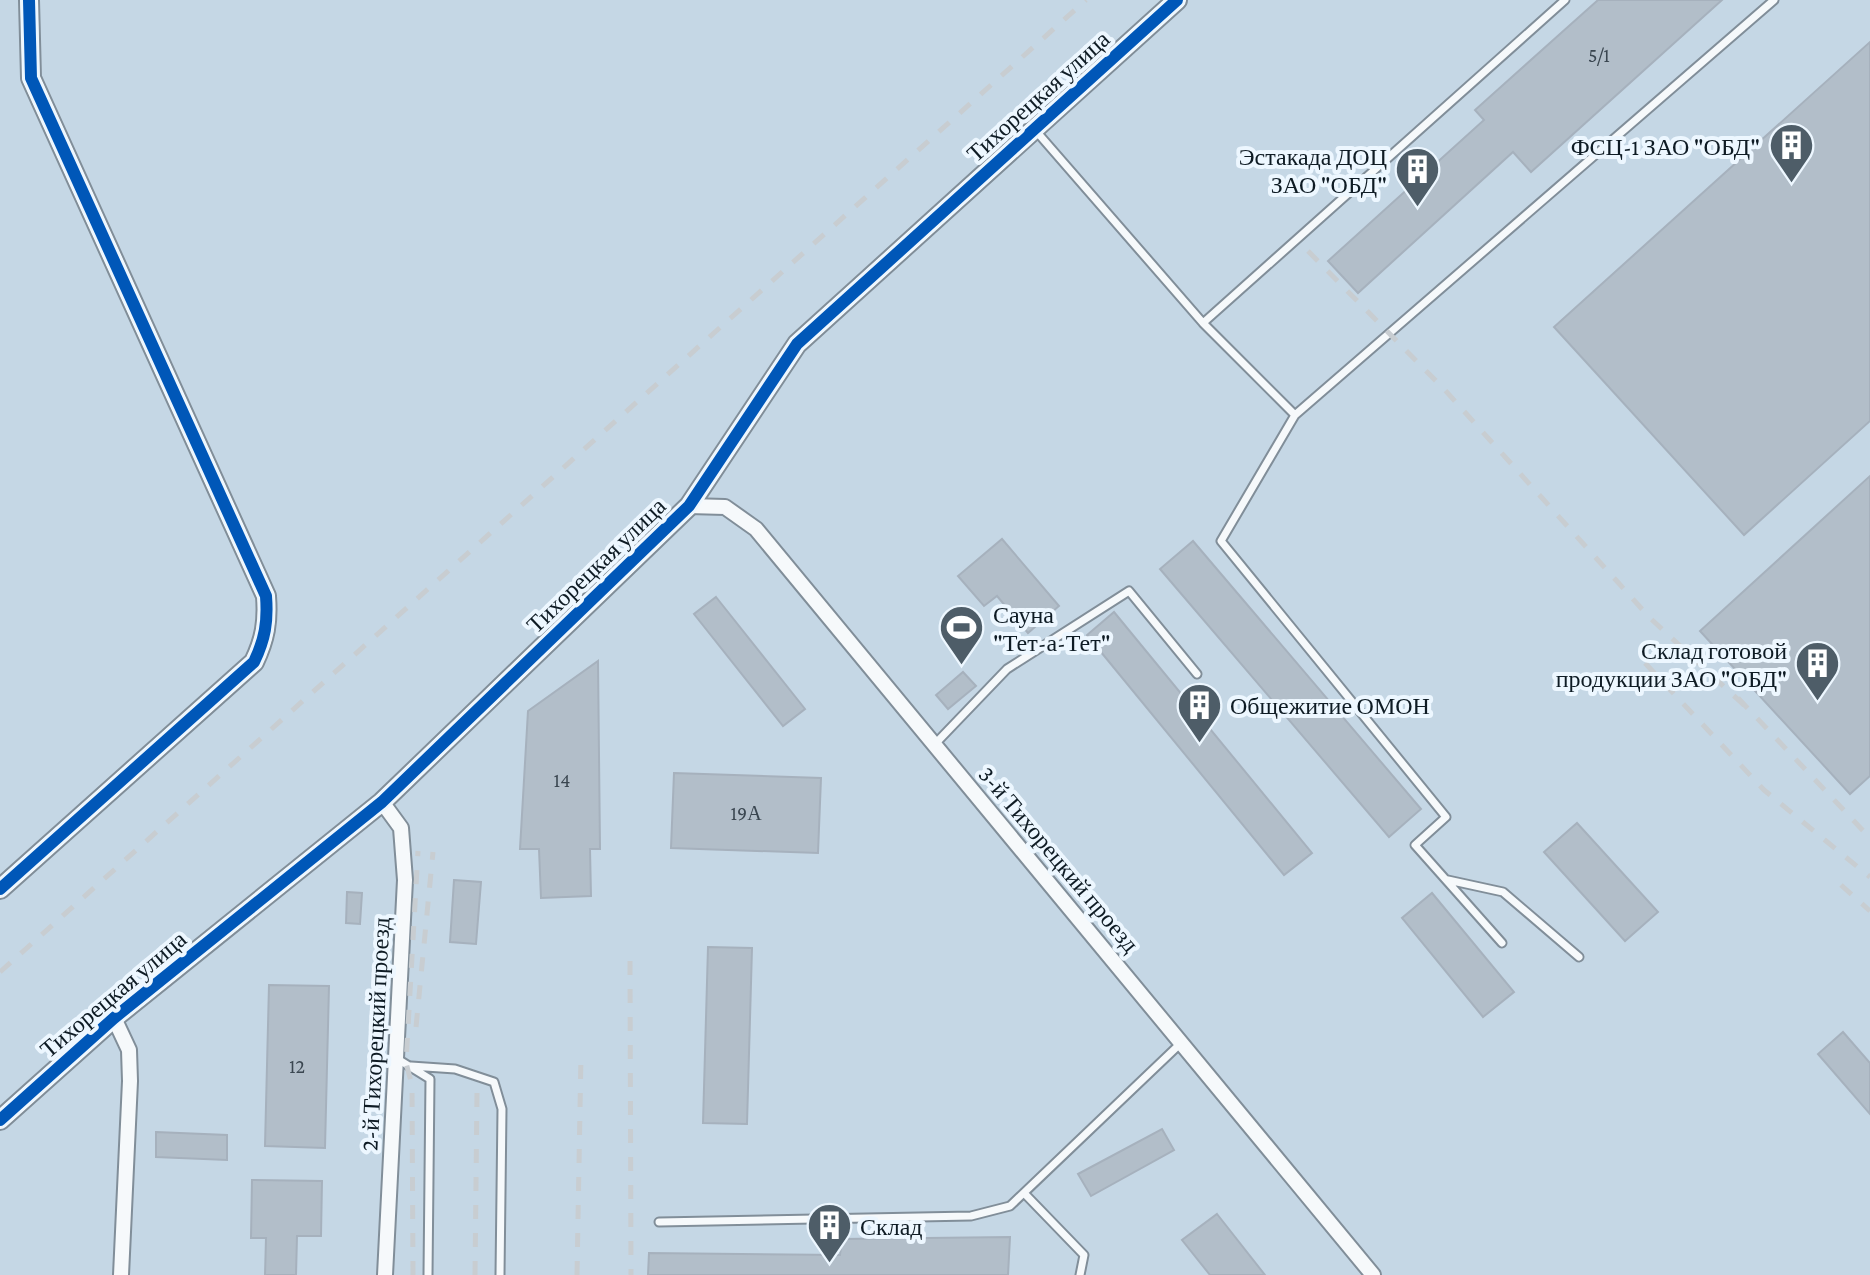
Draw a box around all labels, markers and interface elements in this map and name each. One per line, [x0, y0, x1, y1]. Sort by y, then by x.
street label: Тихорецкая улица [961, 25, 1115, 167]
house number: 5/1 [1588, 44, 1610, 66]
building icon: ФСЦ-1 ЗАО "ОБД" [1767, 122, 1815, 185]
place label: ФСЦ-1 ЗАО "ОБД" [1571, 133, 1760, 160]
place label: Эстакада ДОЦ ЗАО "ОБД" [1239, 143, 1387, 198]
building icon: Эстакада ДОЦ ЗАО "ОБД" [1394, 146, 1442, 209]
street label: Тихорецкая улица [521, 492, 671, 638]
place label: Сауна "Тет-а-Тет" [993, 601, 1111, 656]
sports icon: Сауна "Тет-а-Тет" [938, 604, 986, 667]
place label: Склад готовой продукции ЗАО "ОБД" [1556, 637, 1787, 692]
building icon: Склад готовой продукции ЗАО "ОБД" [1794, 640, 1842, 703]
building icon: Общежитие ОМОН [1175, 681, 1223, 744]
place label: Общежитие ОМОН [1230, 692, 1430, 719]
street label: 3-й Тихорецкий проезд [973, 761, 1145, 957]
house number: 14 [554, 769, 570, 791]
house number: 19А [730, 802, 762, 824]
street label: 2-й Тихорецкий проезд [355, 916, 395, 1152]
street label: Тихорецкая улица [35, 925, 192, 1063]
house number: 12 [289, 1055, 305, 1077]
building icon: Склад [805, 1202, 853, 1265]
place label: Склад [860, 1213, 923, 1240]

